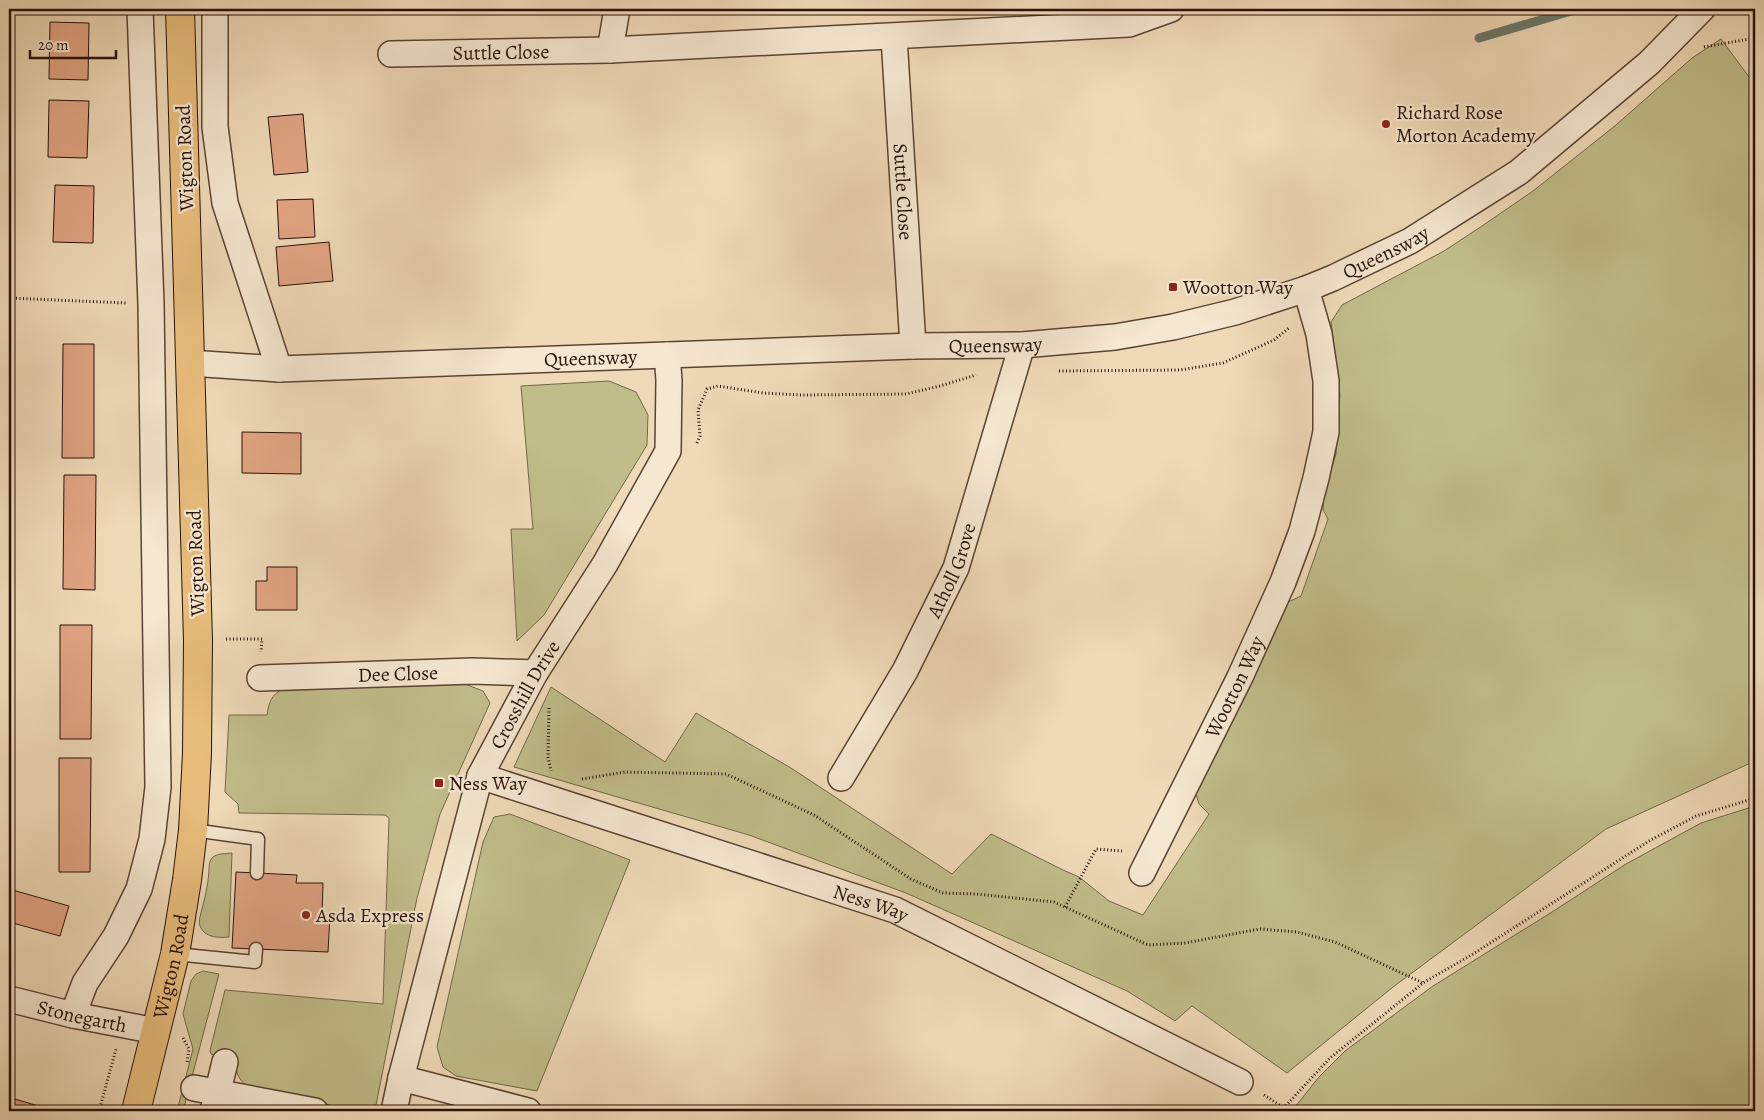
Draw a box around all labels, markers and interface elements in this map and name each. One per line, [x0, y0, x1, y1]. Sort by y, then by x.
scale bar [30, 28, 116, 60]
text: 20 m [38, 35, 69, 55]
street label: Suttle Close [452, 38, 550, 66]
place label: Richard Rose Morton Academy [1396, 99, 1537, 149]
street label: Wigton Road [170, 104, 200, 213]
marker: Richard Rose Morton Academy [1380, 118, 1392, 130]
street label: Suttle Close [887, 143, 920, 241]
street label: Queensway [1338, 218, 1435, 285]
place label: Wootton Way [1182, 274, 1294, 301]
marker: Wootton Way [1167, 281, 1179, 293]
street label: Queensway [949, 330, 1044, 359]
street label: Queensway [543, 342, 639, 373]
street label: Wigton Road [181, 509, 211, 618]
street label: Atholl Grove [920, 520, 982, 623]
street label: Wootton Way [1198, 630, 1271, 743]
street label: Crosshill Drive [484, 635, 566, 753]
street label: Dee Close [357, 659, 439, 688]
place label: Ness Way [449, 770, 528, 797]
marker: Ness Way [433, 777, 445, 789]
street label: Ness Way [830, 877, 914, 929]
place label: Asda Express [315, 902, 424, 929]
marker: Asda Express [300, 909, 312, 921]
street label: Wigton Road [146, 912, 195, 1022]
street label: Stonegarth [34, 993, 129, 1039]

